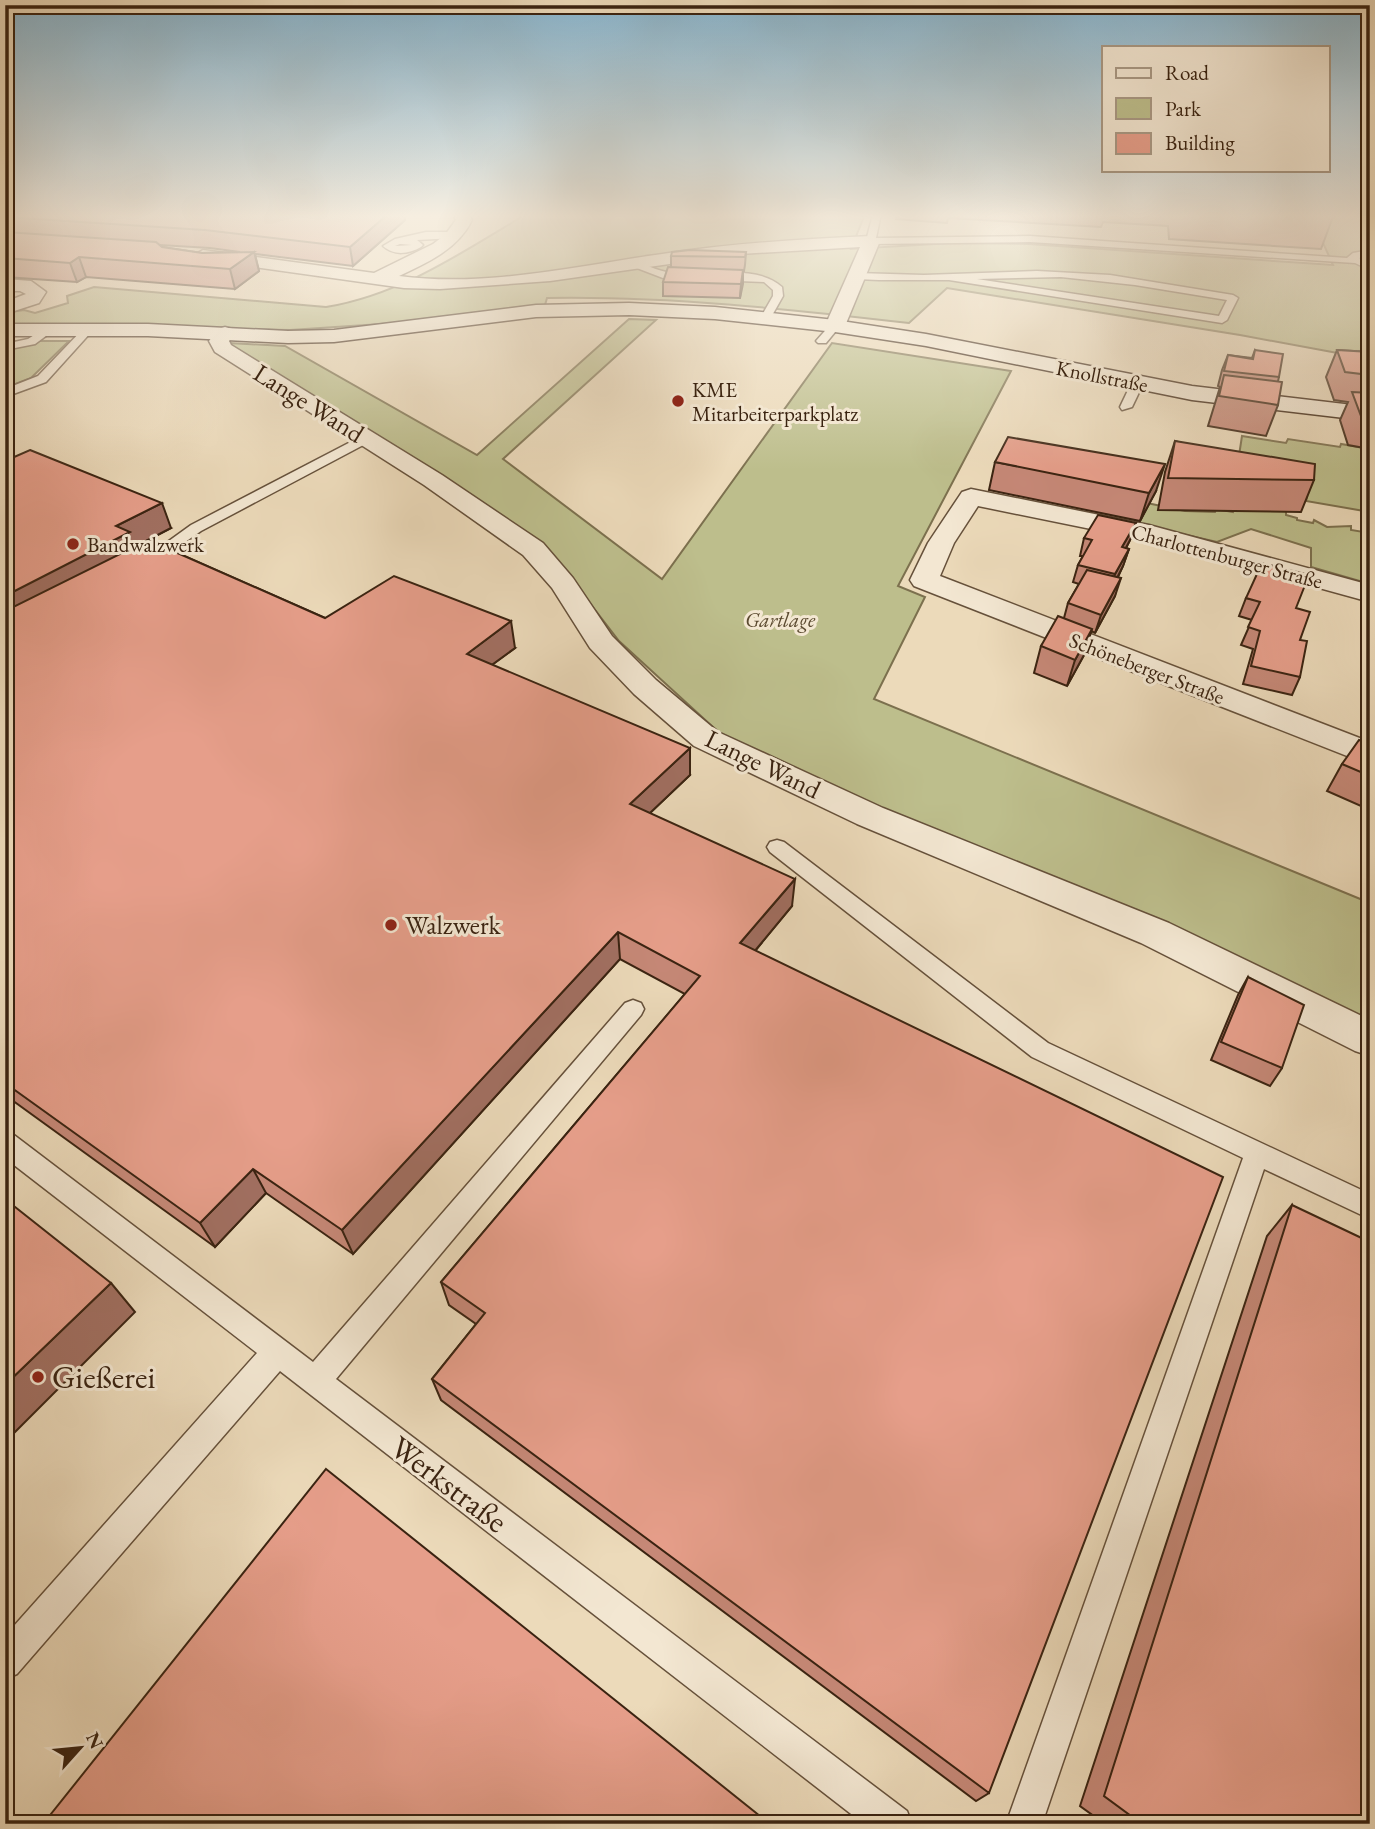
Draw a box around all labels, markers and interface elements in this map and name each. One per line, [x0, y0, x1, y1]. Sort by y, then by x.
legend [1102, 46, 1330, 172]
text: Road [1165, 59, 1209, 86]
text: Park [1165, 95, 1202, 122]
text: Building [1165, 129, 1235, 156]
street label: Knollstraße [1054, 354, 1150, 398]
street label: Lange Wand [247, 356, 371, 451]
place label: KME Mitarbeiterparkplatz [692, 376, 858, 427]
marker: KME Mitarbeiterparkplatz [670, 393, 686, 409]
street label: Charlottenburger Straße [1128, 517, 1326, 595]
place label: Bandwalzwerk [87, 531, 205, 558]
marker: Bandwalzwerk [65, 536, 81, 552]
park label: Gartlage [745, 606, 816, 633]
street label: Schöneberger Straße [1066, 626, 1228, 710]
street label: Lange Wand [700, 721, 827, 807]
place label: Walzwerk [405, 908, 502, 942]
marker: Walzwerk [383, 917, 399, 933]
place label: Gießerei [52, 1356, 155, 1398]
marker: Gießerei [30, 1369, 46, 1385]
street label: Werkstraße [382, 1426, 516, 1542]
north arrow [46, 1714, 116, 1784]
text: N [80, 1728, 110, 1754]

